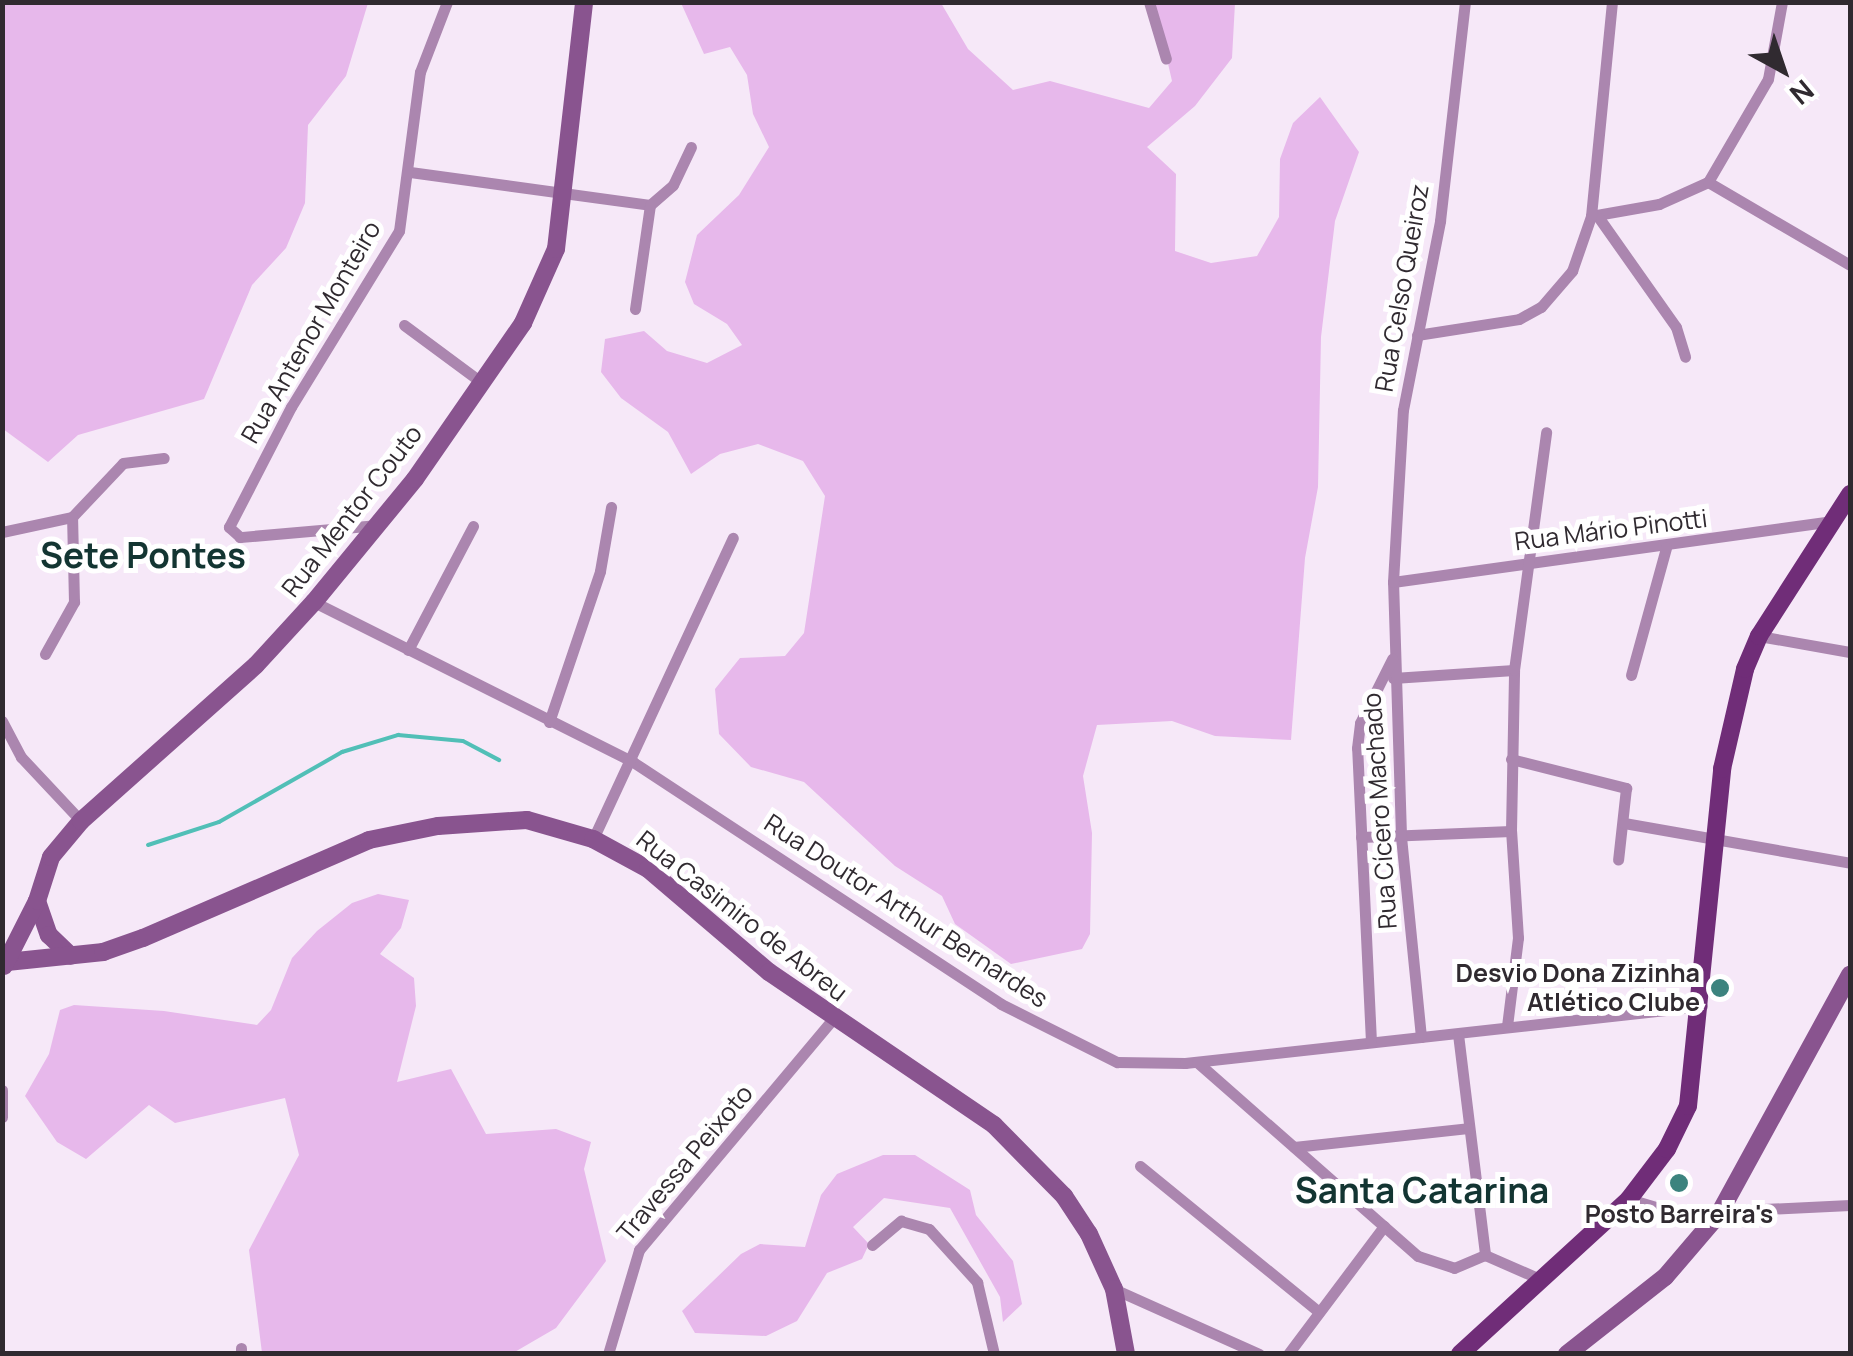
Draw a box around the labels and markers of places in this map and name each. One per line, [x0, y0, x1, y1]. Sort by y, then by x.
place label: Desvio Dona Zizinha Atlético Clube [1455, 959, 1700, 1018]
marker: Desvio Dona Zizinha Atlético Clube [1709, 977, 1731, 999]
marker: Posto Barreira's [1668, 1172, 1690, 1194]
place label: Posto Barreira's [1585, 1199, 1773, 1229]

